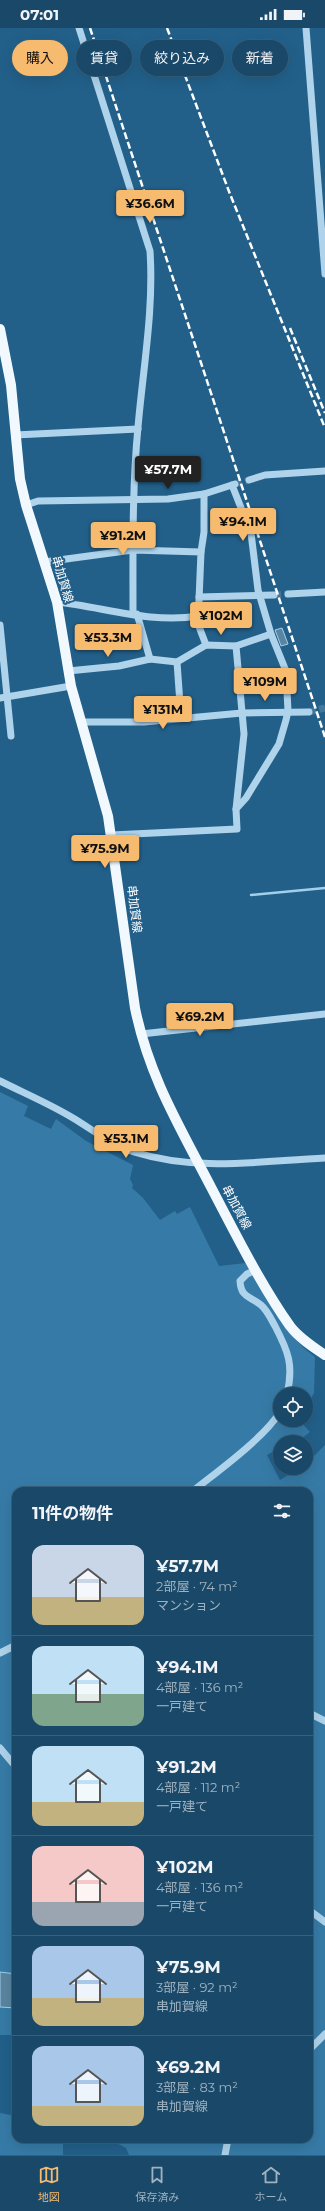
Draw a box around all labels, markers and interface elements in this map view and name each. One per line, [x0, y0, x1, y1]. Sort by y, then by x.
text: 07:01 [20, 5, 59, 24]
chip: 購入 [12, 40, 68, 76]
chip: 賃貸 [76, 40, 132, 76]
chip: 絞り込み [140, 40, 224, 76]
chip: 新着 [232, 40, 288, 76]
pin: ¥36.6M [117, 190, 183, 224]
text: ¥36.6M [125, 195, 175, 211]
pin: ¥57.7M [135, 456, 201, 490]
text: ¥57.7M [144, 461, 192, 477]
pin: ¥94.1M [210, 508, 276, 542]
text: ¥94.1M [219, 513, 267, 529]
pin: ¥91.2M [90, 522, 156, 556]
text: ¥91.2M [100, 527, 146, 543]
street label: 串加賀線 [49, 554, 77, 604]
pin: ¥102M [193, 602, 249, 636]
text: ¥102M [199, 607, 243, 623]
pin: ¥53.3M [75, 624, 141, 658]
text: ¥53.3M [84, 629, 132, 645]
pin: ¥109M [237, 668, 293, 702]
text: ¥109M [243, 673, 287, 689]
pin: ¥131M [135, 696, 191, 730]
text: ¥131M [143, 701, 183, 717]
pin: ¥75.9M [72, 835, 138, 869]
text: ¥75.9M [80, 840, 130, 856]
street label: 串加賀線 [125, 884, 145, 934]
pin: ¥69.2M [167, 1003, 233, 1037]
text: ¥69.2M [175, 1008, 225, 1024]
pin: ¥53.1M [93, 1125, 159, 1159]
text: ¥53.1M [103, 1130, 149, 1146]
street label: 串加賀線 [219, 1182, 255, 1232]
map controls [273, 1387, 313, 1475]
button: locate [273, 1387, 313, 1427]
button: layers [273, 1435, 313, 1475]
icon: filters [271, 1500, 293, 1522]
text: 11件の物件 [32, 1503, 113, 1523]
text: ¥57.7M [156, 1556, 219, 1576]
icon: home [64, 1561, 112, 1609]
text: 2部屋 · 74 m² [156, 1578, 238, 1594]
text: マンション [156, 1597, 221, 1613]
text: ¥94.1M [156, 1657, 218, 1677]
icon: home [64, 1662, 112, 1710]
text: 4部屋 · 136 m² [156, 1679, 243, 1695]
text: 一戸建て [156, 1698, 208, 1714]
text: ¥91.2M [156, 1757, 217, 1777]
icon: home [64, 1762, 112, 1810]
text: 4部屋 · 112 m² [156, 1779, 240, 1795]
text: 一戸建て [156, 1798, 208, 1814]
text: ¥102M [156, 1857, 213, 1877]
icon: home [64, 1862, 112, 1910]
text: 4部屋 · 136 m² [156, 1879, 243, 1895]
text: 一戸建て [156, 1898, 208, 1914]
text: ¥75.9M [156, 1957, 221, 1977]
icon: home [64, 1962, 112, 2010]
text: 3部屋 · 92 m² [156, 1979, 238, 1995]
text: 串加賀線 [156, 1998, 208, 2014]
text: ¥69.2M [156, 2057, 221, 2077]
icon: home [64, 2062, 112, 2110]
text: 3部屋 · 83 m² [156, 2079, 238, 2095]
text: 串加賀線 [156, 2098, 208, 2114]
tab: 地図 [38, 2164, 60, 2204]
tab: 保存済み [135, 2164, 179, 2204]
tab: ホーム [255, 2164, 287, 2204]

